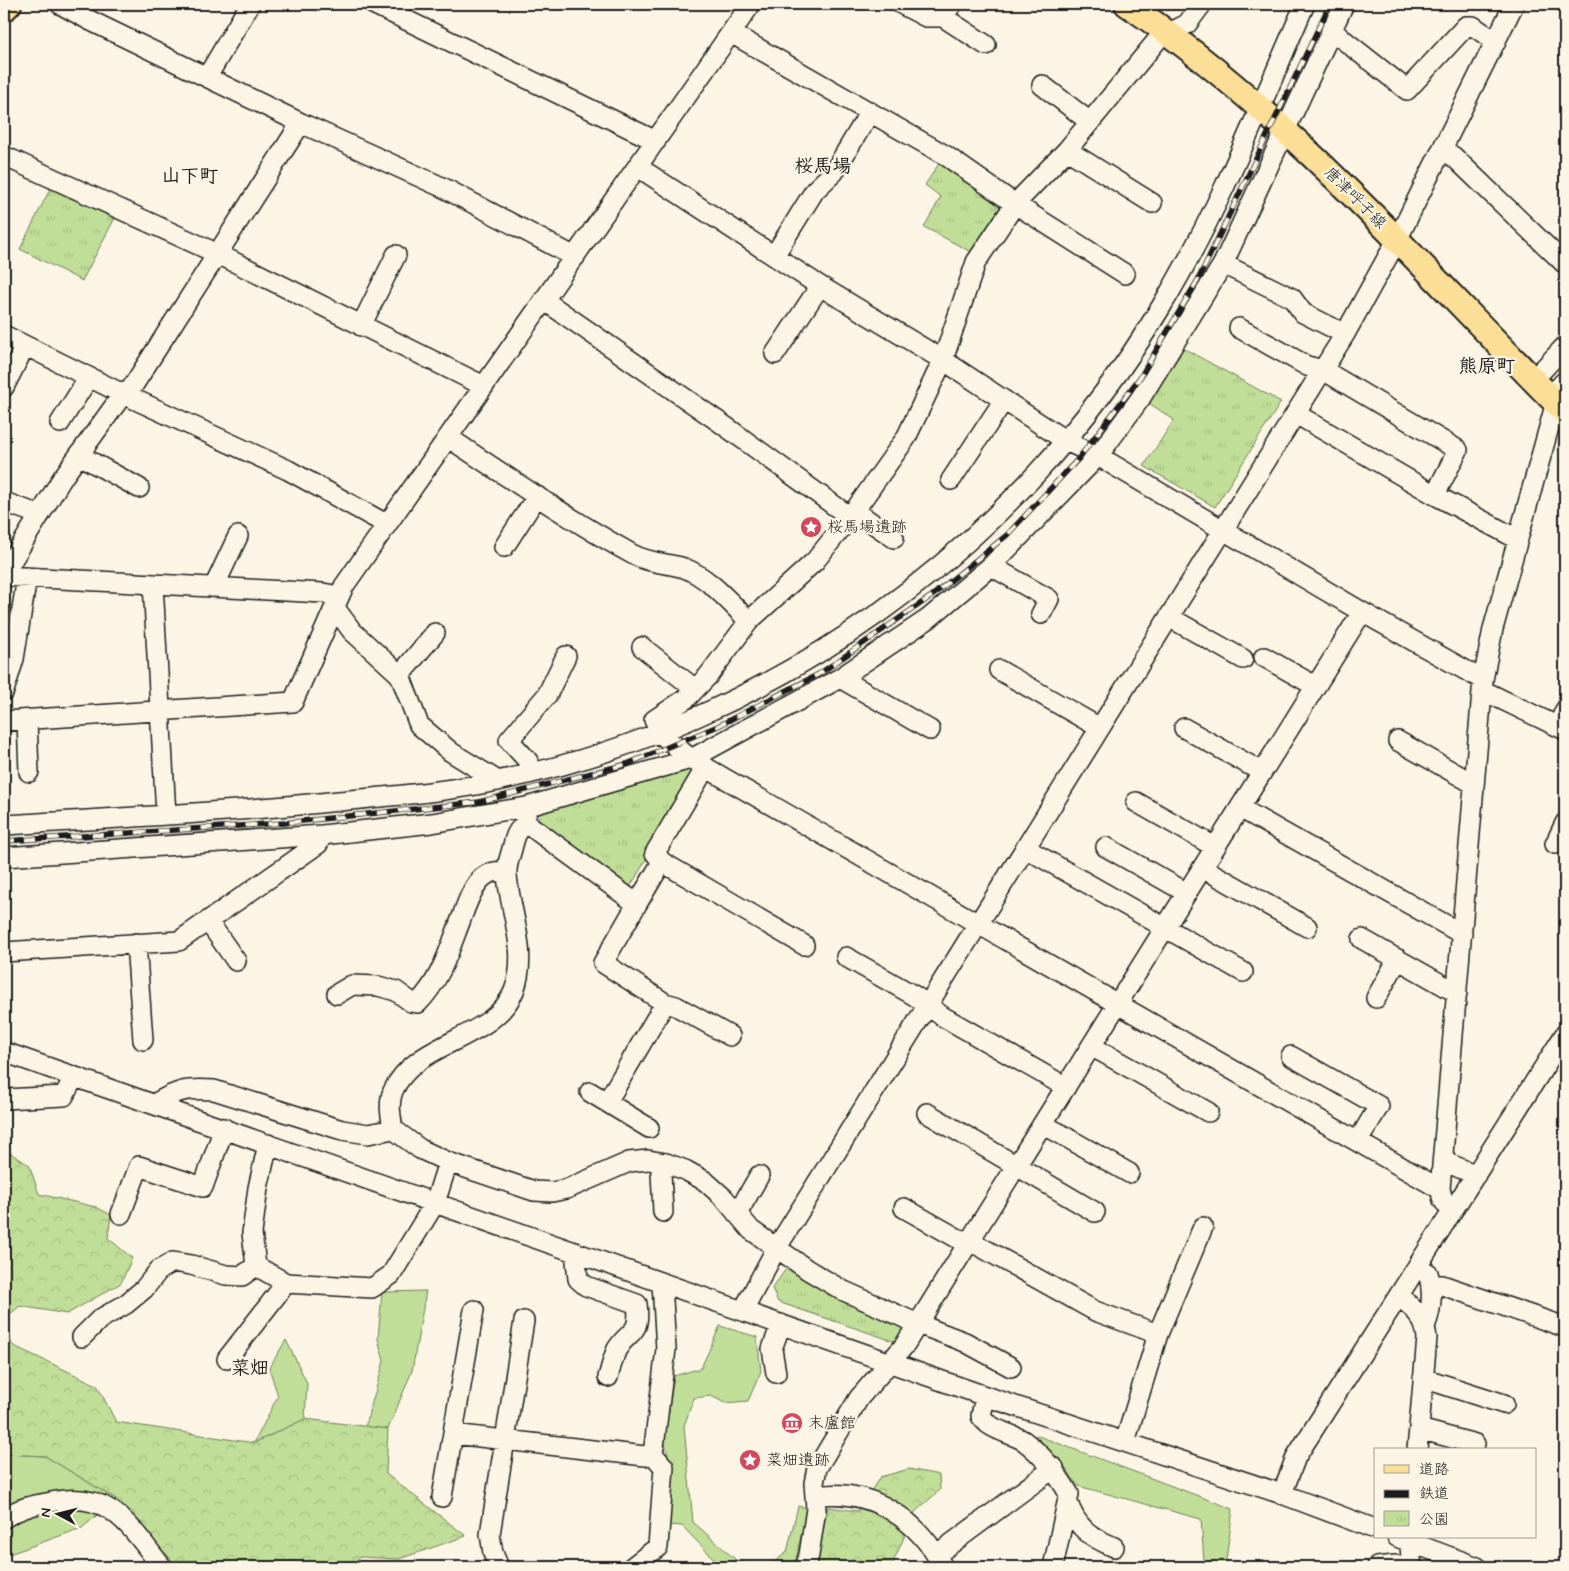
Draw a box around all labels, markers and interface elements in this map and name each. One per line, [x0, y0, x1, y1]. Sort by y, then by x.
district label: 桜馬場 [794, 154, 852, 179]
street label: 唐津呼子線 [1319, 162, 1391, 234]
district label: 山下町 [161, 164, 219, 189]
district label: 熊原町 [1458, 354, 1516, 379]
place icon: 桜馬場遺跡 [799, 515, 823, 539]
place label: 桜馬場遺跡 [827, 517, 907, 538]
district label: 菜畑 [231, 1356, 269, 1381]
museum icon: 末盧館 [780, 1411, 804, 1435]
place label: 末盧館 [808, 1413, 856, 1434]
place icon: 菜畑遺跡 [738, 1448, 762, 1472]
legend [1374, 1448, 1536, 1538]
place label: 菜畑遺跡 [766, 1450, 830, 1471]
text: 道路 [1419, 1460, 1449, 1480]
text: 鉄道 [1419, 1484, 1449, 1504]
north arrow [32, 1488, 82, 1538]
text: N [37, 1507, 56, 1518]
text: 公園 [1419, 1510, 1449, 1530]

